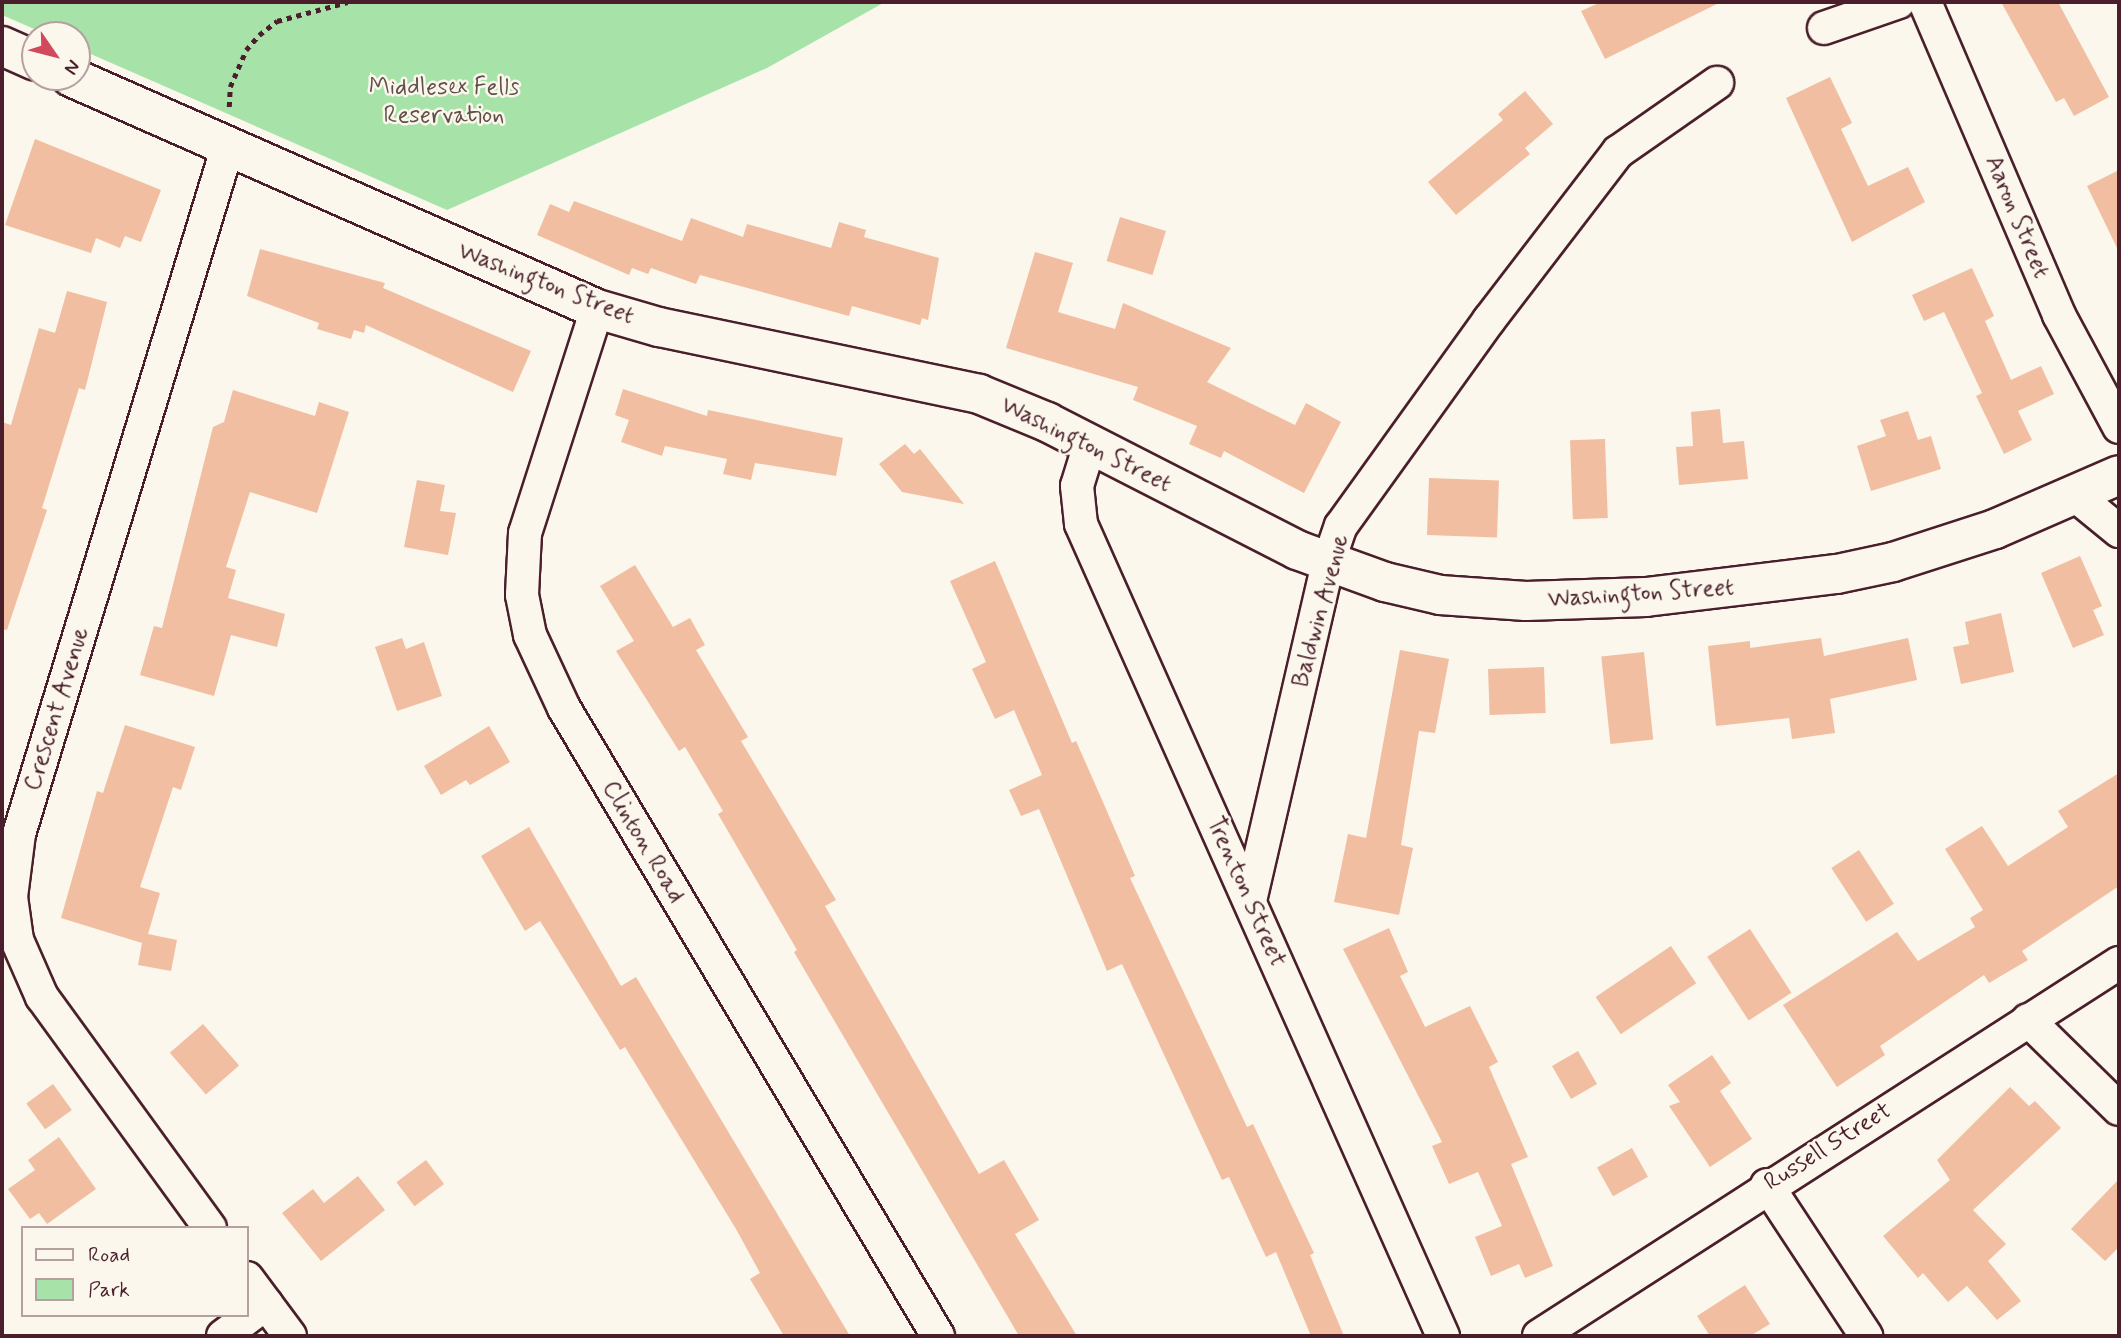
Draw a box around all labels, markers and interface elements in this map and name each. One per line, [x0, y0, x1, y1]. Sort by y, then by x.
north arrow [21, 21, 91, 91]
text: N [58, 55, 86, 80]
park label: Middlesex Fells Reservation [369, 74, 519, 130]
street label: Aaron Street [1978, 150, 2056, 284]
street label: Washington Street [452, 236, 640, 332]
street label: Washington Street [994, 390, 1178, 500]
street label: Baldwin Avenue [1286, 528, 1356, 694]
street label: Washington Street [1545, 573, 1737, 615]
street label: Crescent Avenue [18, 622, 96, 796]
street label: Clinton Road [596, 777, 690, 907]
street label: Trenton Street [1200, 813, 1292, 971]
street label: Russell Street [1760, 1097, 1896, 1197]
legend [21, 1226, 248, 1317]
text: Road [88, 1241, 130, 1269]
text: Park [88, 1276, 130, 1304]

